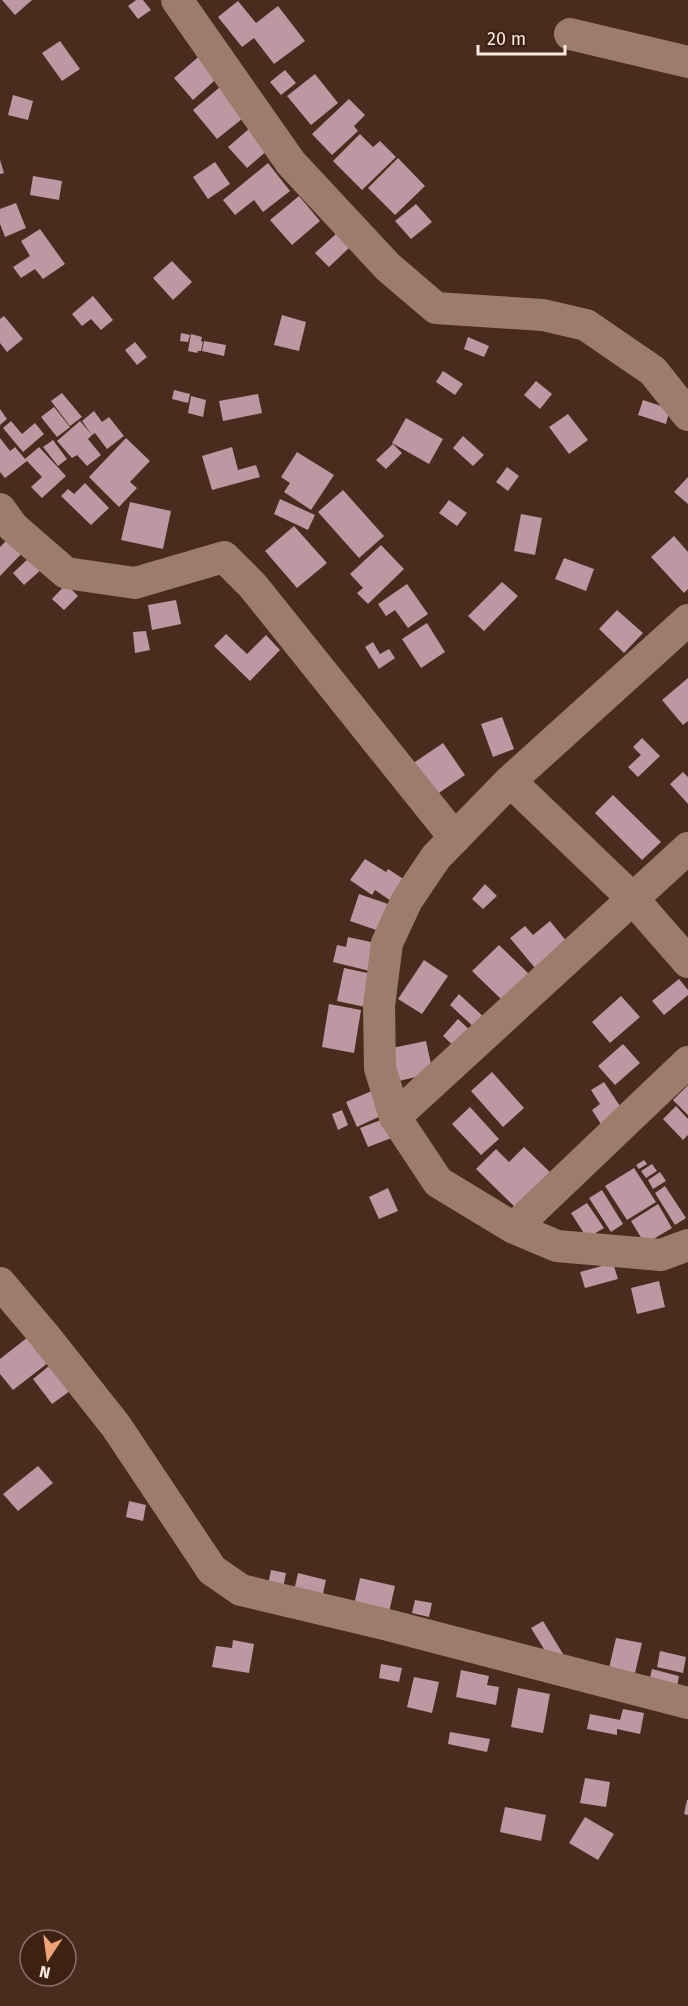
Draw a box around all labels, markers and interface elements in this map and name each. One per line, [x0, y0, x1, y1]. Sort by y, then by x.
scale bar [478, 18, 565, 56]
text: 20 m [487, 28, 526, 50]
north arrow [18, 1928, 78, 1988]
text: N [37, 1962, 52, 1983]

